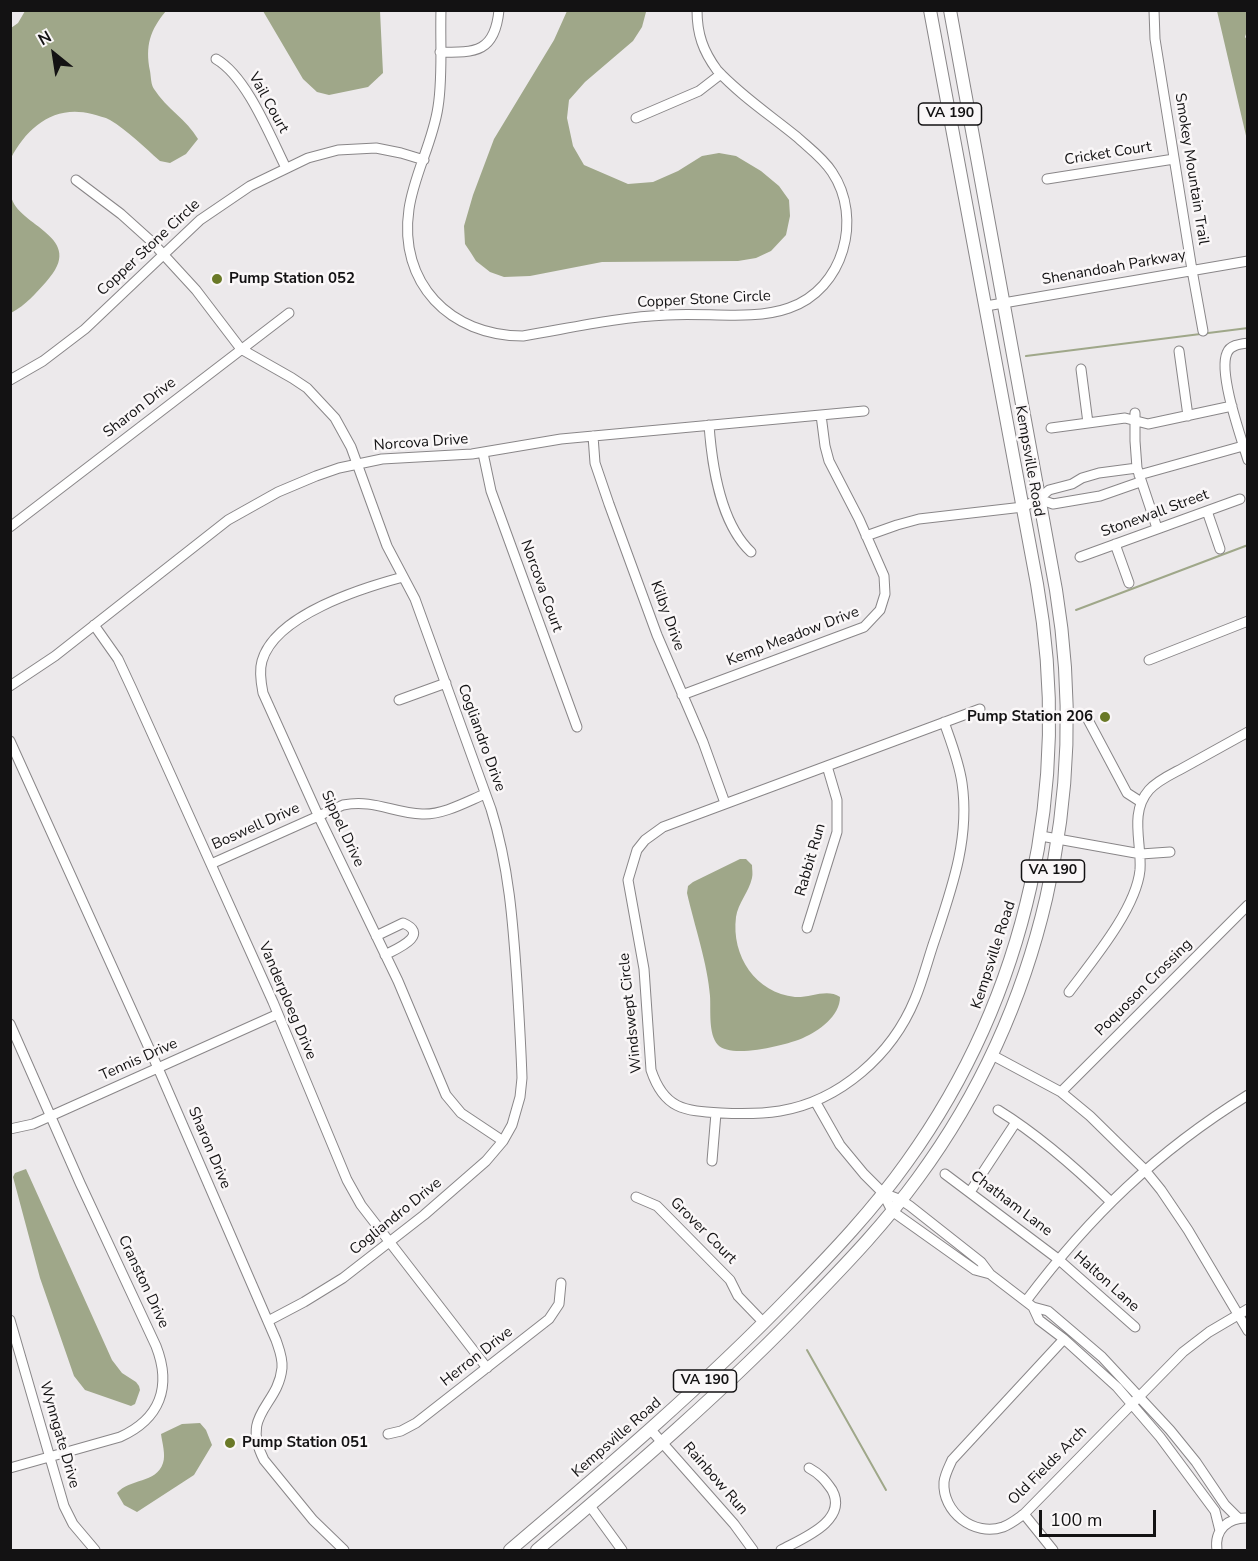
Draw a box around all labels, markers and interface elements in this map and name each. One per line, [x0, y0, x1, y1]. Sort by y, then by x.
north arrow [24, 24, 84, 84]
text: N [34, 26, 56, 51]
street label: Vail Court [244, 70, 292, 136]
street label: Smokey Mountain Trail [1170, 92, 1212, 246]
road number: VA 190 [918, 103, 982, 125]
street label: Cricket Court [1063, 138, 1153, 170]
street label: Copper Stone Circle [94, 196, 204, 300]
street label: Shenandoah Parkway [1041, 246, 1187, 290]
place label: Pump Station 052 [229, 270, 355, 288]
marker: Pump Station 052 [210, 272, 224, 286]
street label: Copper Stone Circle [637, 288, 771, 312]
street label: Sharon Drive [100, 374, 180, 442]
street label: Kempsville Road [1010, 404, 1048, 518]
street label: Norcova Drive [373, 431, 469, 455]
street label: Stonewall Street [1099, 486, 1211, 542]
street label: Norcova Court [516, 538, 566, 634]
street label: Kilby Drive [646, 579, 688, 653]
street label: Kemp Meadow Drive [724, 603, 862, 671]
street label: Cogliandro Drive [453, 682, 509, 794]
place label: Pump Station 206 [967, 708, 1093, 726]
marker: Pump Station 206 [1098, 710, 1112, 724]
street label: Sippel Drive [317, 788, 367, 870]
street label: Boswell Drive [209, 800, 303, 854]
street label: Rabbit Run [792, 821, 830, 899]
road number: VA 190 [1022, 860, 1084, 882]
street label: Kempsville Road [968, 899, 1020, 1011]
street label: Poquoson Crossing [1092, 936, 1196, 1040]
street label: Vanderploeg Drive [254, 940, 320, 1062]
street label: Windswept Circle [616, 952, 646, 1074]
street label: Tennis Drive [97, 1035, 181, 1085]
street label: Sharon Drive [184, 1104, 234, 1192]
street label: Chatham Lane [967, 1167, 1055, 1241]
street label: Cogliandro Drive [346, 1174, 446, 1260]
street label: Grover Court [666, 1194, 740, 1268]
street label: Cranston Drive [114, 1233, 172, 1331]
street label: Halton Lane [1069, 1248, 1143, 1316]
street label: Herron Drive [437, 1323, 517, 1391]
road number: VA 190 [674, 1370, 736, 1392]
street label: Wynngate Drive [35, 1380, 83, 1490]
street label: Kempsville Road [569, 1394, 665, 1482]
street label: Old Fields Arch [1005, 1423, 1091, 1509]
place label: Pump Station 051 [242, 1434, 368, 1452]
marker: Pump Station 051 [223, 1436, 237, 1450]
street label: Rainbow Run [679, 1439, 751, 1519]
scale bar [1042, 1498, 1159, 1536]
text: 100 m [1050, 1508, 1102, 1532]

